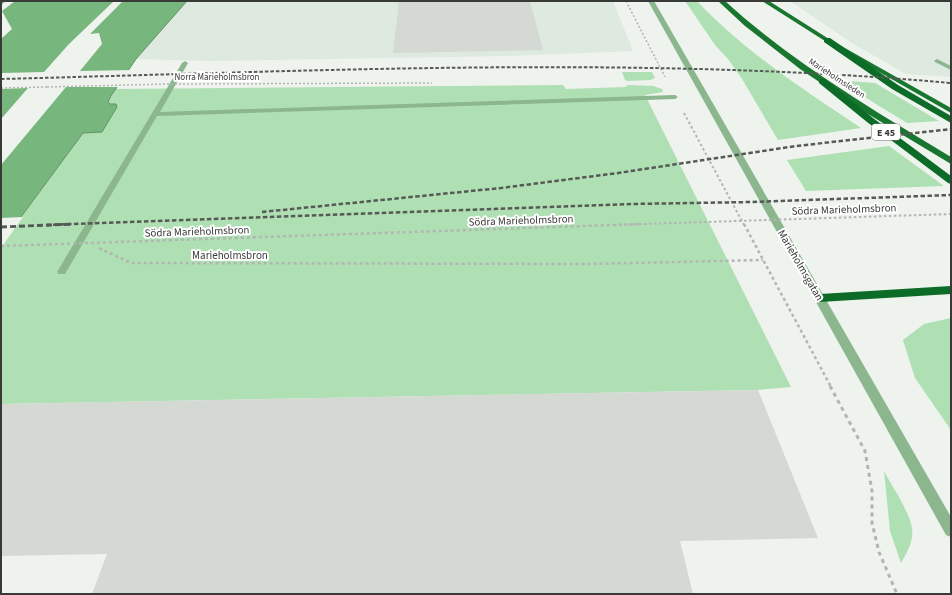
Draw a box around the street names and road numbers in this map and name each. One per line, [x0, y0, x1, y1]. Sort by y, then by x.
street label: Marieholmsleden [806, 55, 868, 102]
street label: Norra Marieholmsbron [174, 71, 260, 84]
road number: E 45 [872, 124, 900, 140]
street label: Södra Marieholmsbron [791, 200, 897, 219]
street label: Södra Marieholmsbron [468, 211, 574, 230]
street label: Södra Marieholmsbron [144, 222, 250, 241]
street label: Marieholmsgatan [774, 227, 827, 304]
street label: Marieholmsbron [192, 248, 268, 263]

